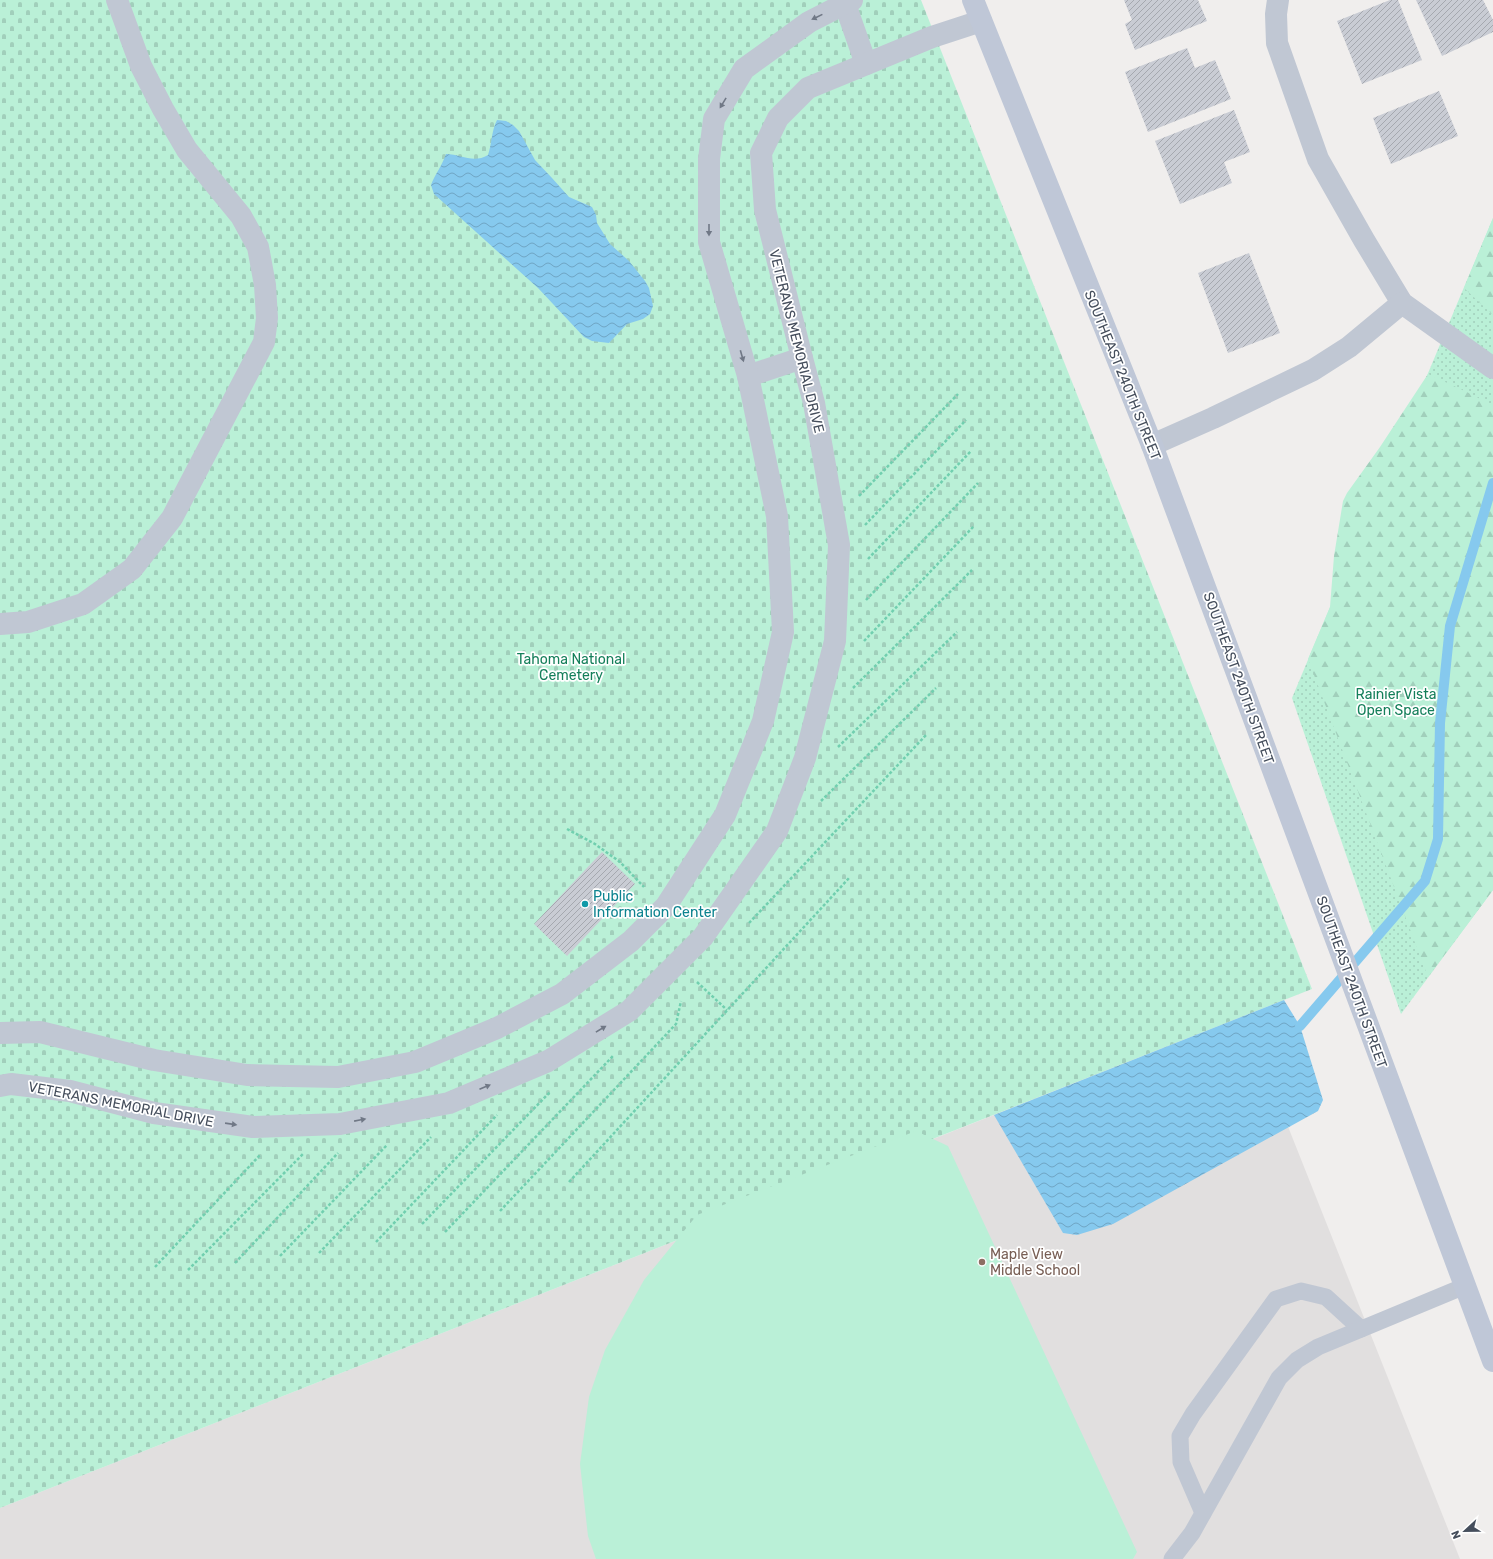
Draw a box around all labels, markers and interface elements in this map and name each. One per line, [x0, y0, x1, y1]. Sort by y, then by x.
one-way arrow [812, 14, 823, 20]
one-way arrow [720, 97, 727, 109]
one-way arrow [706, 224, 712, 237]
street label: VETERANS MEMORIAL DRIVE [765, 248, 828, 435]
street label: SOUTHEAST 240TH STREET [1081, 288, 1164, 463]
one-way arrow [739, 350, 745, 362]
street label: SOUTHEAST 240TH STREET [1199, 590, 1278, 766]
park label: Tahoma National Cemetery [517, 651, 625, 684]
park label: Rainier Vista Open Space [1356, 686, 1436, 719]
place label: Public Information Center [593, 888, 718, 921]
street label: SOUTHEAST 240TH STREET [1312, 894, 1391, 1070]
marker: Public Information Center [580, 899, 590, 909]
one-way arrow [595, 1025, 607, 1032]
street label: VETERANS MEMORIAL DRIVE [27, 1078, 215, 1131]
one-way arrow [480, 1084, 492, 1090]
one-way arrow [354, 1117, 366, 1123]
one-way arrow [225, 1121, 237, 1127]
place label: Maple View Middle School [990, 1246, 1080, 1279]
marker: Maple View Middle School [977, 1257, 987, 1267]
north arrow [1445, 1511, 1485, 1551]
text: N [1449, 1528, 1464, 1541]

